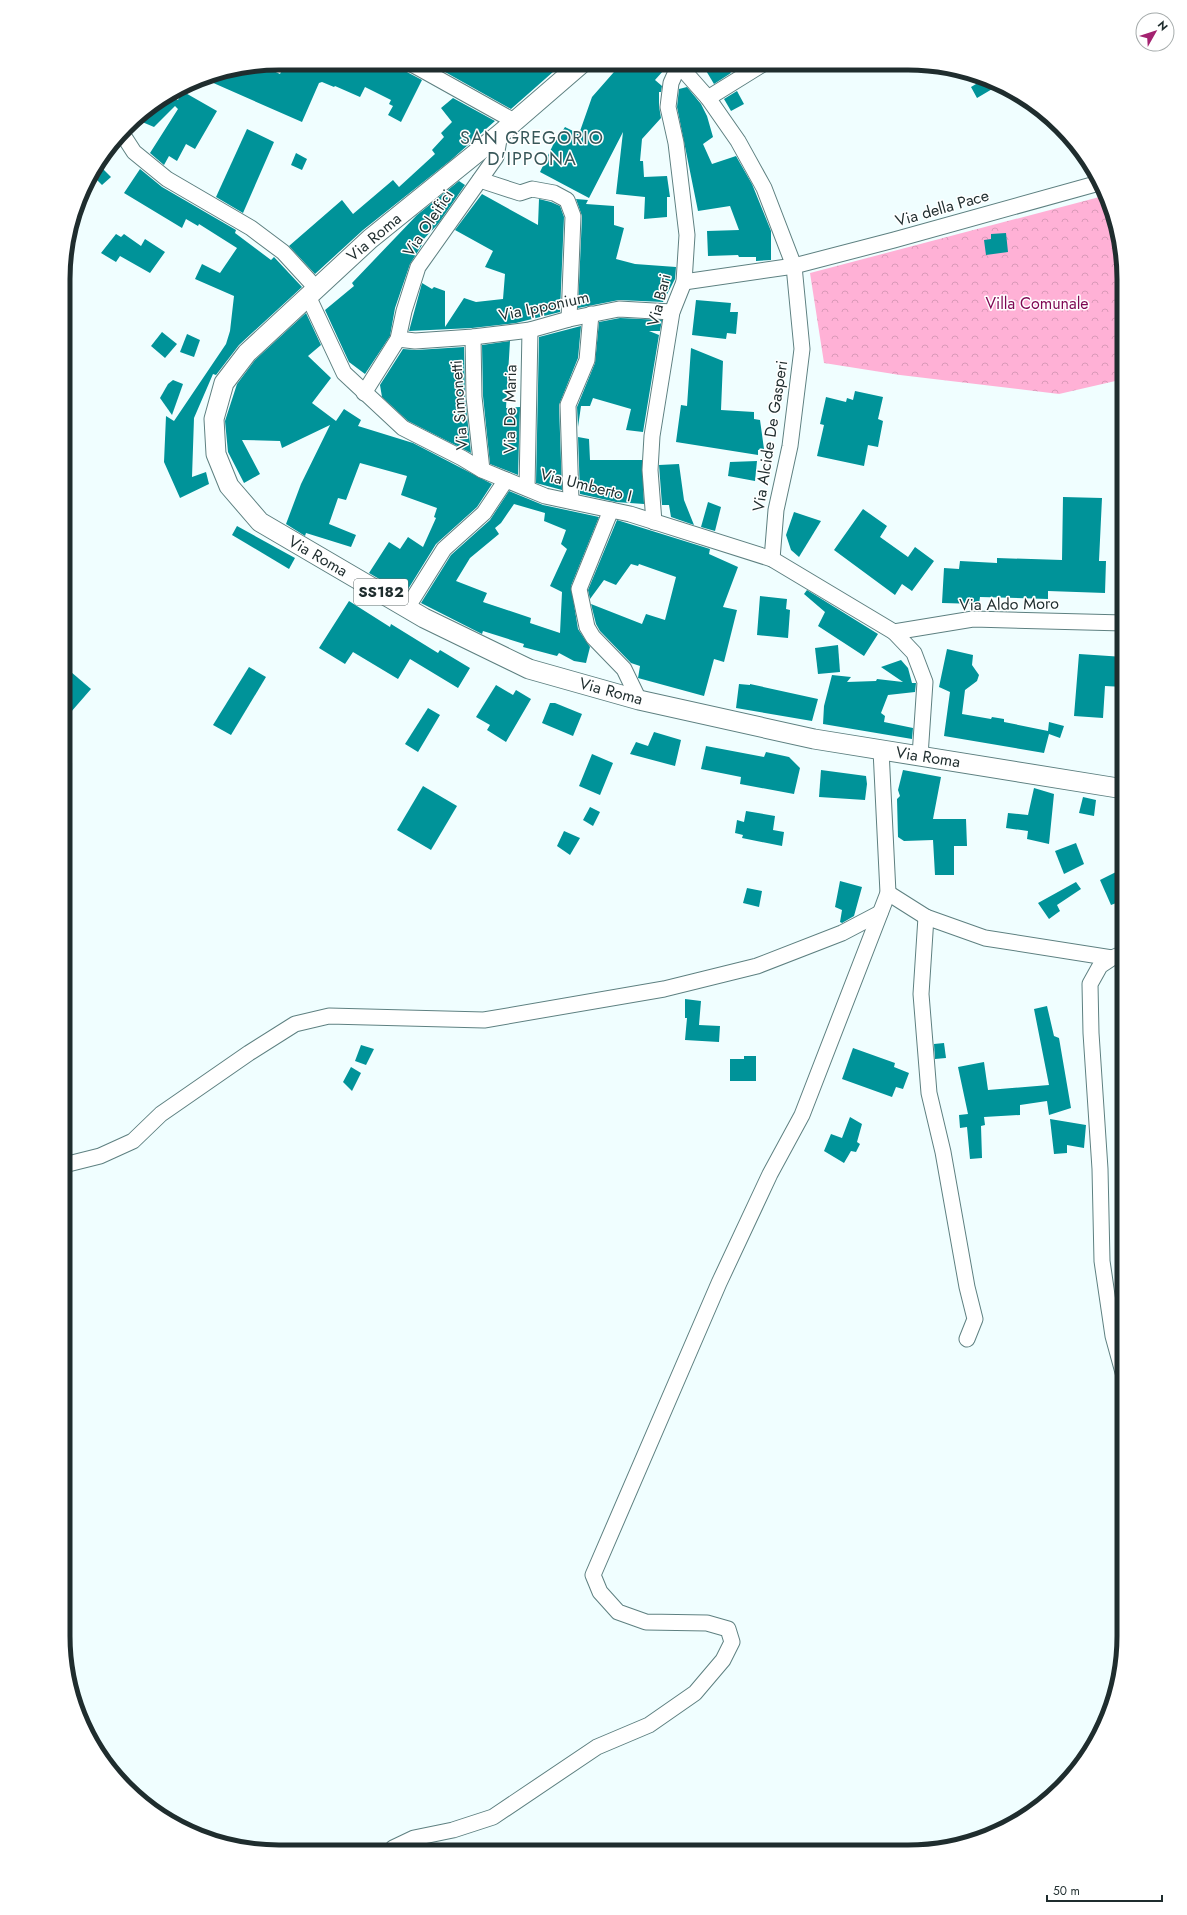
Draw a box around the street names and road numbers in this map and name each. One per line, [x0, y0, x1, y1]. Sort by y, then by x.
street label: Via della Pace [893, 184, 991, 232]
street label: Via Oleifici [397, 185, 459, 261]
street label: Via Roma [342, 207, 406, 267]
street label: Via Bari [641, 271, 677, 329]
street label: Via Ipponium [497, 285, 591, 327]
street label: Via Simonetti [444, 359, 474, 451]
street label: Via Alcide De Gasperi [747, 359, 793, 513]
street label: Via De Maria [498, 364, 522, 454]
street label: Via Umberto I [538, 462, 634, 508]
street label: Via Roma [284, 530, 352, 582]
road number: SS182 [354, 579, 408, 605]
street label: Via Aldo Moro [959, 592, 1059, 616]
street label: Via Roma [577, 671, 645, 711]
street label: Via Roma [894, 741, 962, 773]

